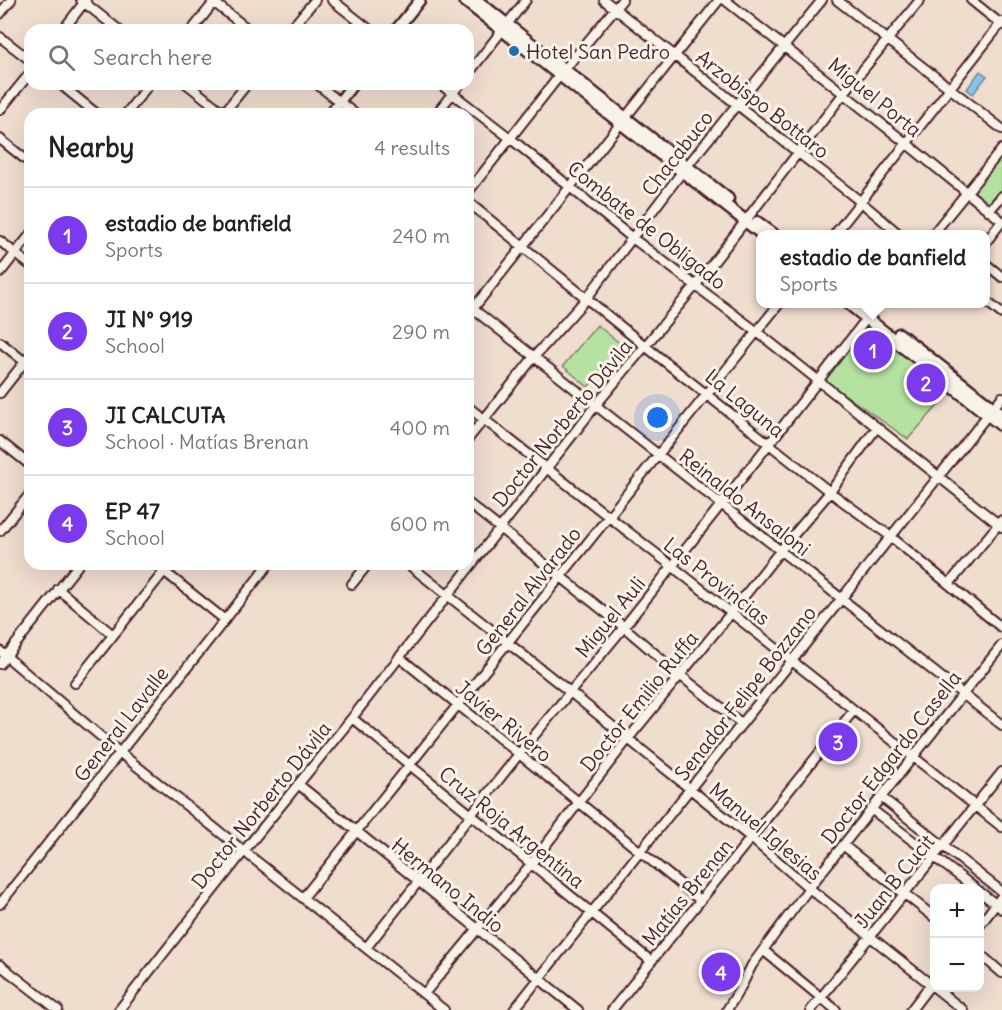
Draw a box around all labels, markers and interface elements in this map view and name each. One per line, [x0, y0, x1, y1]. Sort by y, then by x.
search box [24, 24, 474, 90]
place label: Hotel San Pedro [526, 39, 670, 64]
icon: search [45, 41, 78, 74]
text: Search here [93, 43, 212, 71]
marker: Hotel San Pedro [507, 44, 521, 58]
street label: Arzobispo Bottaro [691, 44, 835, 164]
street label: Miguel Porta [823, 52, 927, 142]
street label: Chacabuco [636, 105, 718, 201]
text: Nearby [48, 131, 134, 164]
text: 4 results [374, 135, 450, 160]
street label: Combate de Obligado [563, 155, 731, 295]
text: estadio de banfield [105, 209, 291, 237]
text: 1 [64, 223, 71, 248]
text: 240 m [392, 223, 450, 248]
popup [756, 230, 990, 308]
text: Sports [105, 237, 163, 262]
text: estadio de banfield [780, 243, 966, 271]
text: Sports [780, 271, 838, 296]
text: JI N° 919 [105, 305, 193, 333]
text: 2 [62, 319, 73, 344]
text: 290 m [392, 319, 450, 344]
pin: 1 [854, 328, 892, 372]
text: School [105, 333, 165, 358]
street label: Doctor Norberto Dávila [487, 334, 637, 512]
pin: 2 [906, 360, 946, 406]
street label: La Laguna [700, 363, 790, 443]
text: JI CALCUTA [105, 401, 225, 429]
your location [643, 403, 672, 432]
text: 3 [62, 415, 73, 440]
text: 400 m [390, 415, 450, 440]
text: School · Matías Brenan [105, 429, 309, 454]
street label: Reinaldo Ansaloni [674, 443, 816, 561]
text: EP 47 [105, 497, 160, 525]
text: 4 [62, 511, 73, 536]
text: 600 m [390, 511, 450, 536]
street label: General Alvarado [470, 522, 586, 660]
text: School [105, 525, 165, 550]
street label: Las Provincias [659, 532, 775, 630]
street label: Miguel Auli [570, 571, 650, 663]
street label: Senador Felipe Bozzano [669, 601, 821, 785]
street label: Doctor Emilio Ruffa [575, 626, 703, 776]
street label: General Lavalle [68, 661, 174, 787]
street label: Doctor Edgardo Casella [816, 666, 966, 848]
street label: Javier Rivero [451, 675, 557, 767]
street label: Doctor Norberto Dávila [186, 716, 336, 894]
pin: 3 [818, 720, 858, 764]
street label: Cruz Roja Argentina [434, 761, 590, 893]
street label: Manuel Iglesias [705, 777, 827, 885]
street label: Juan B Cucit [849, 829, 939, 933]
street label: Hermano Indio [387, 832, 509, 938]
street label: Matías Brenan [636, 834, 738, 950]
map controls [930, 884, 984, 992]
button: + [930, 884, 984, 938]
button: − [930, 938, 984, 992]
pin: 4 [702, 950, 740, 994]

